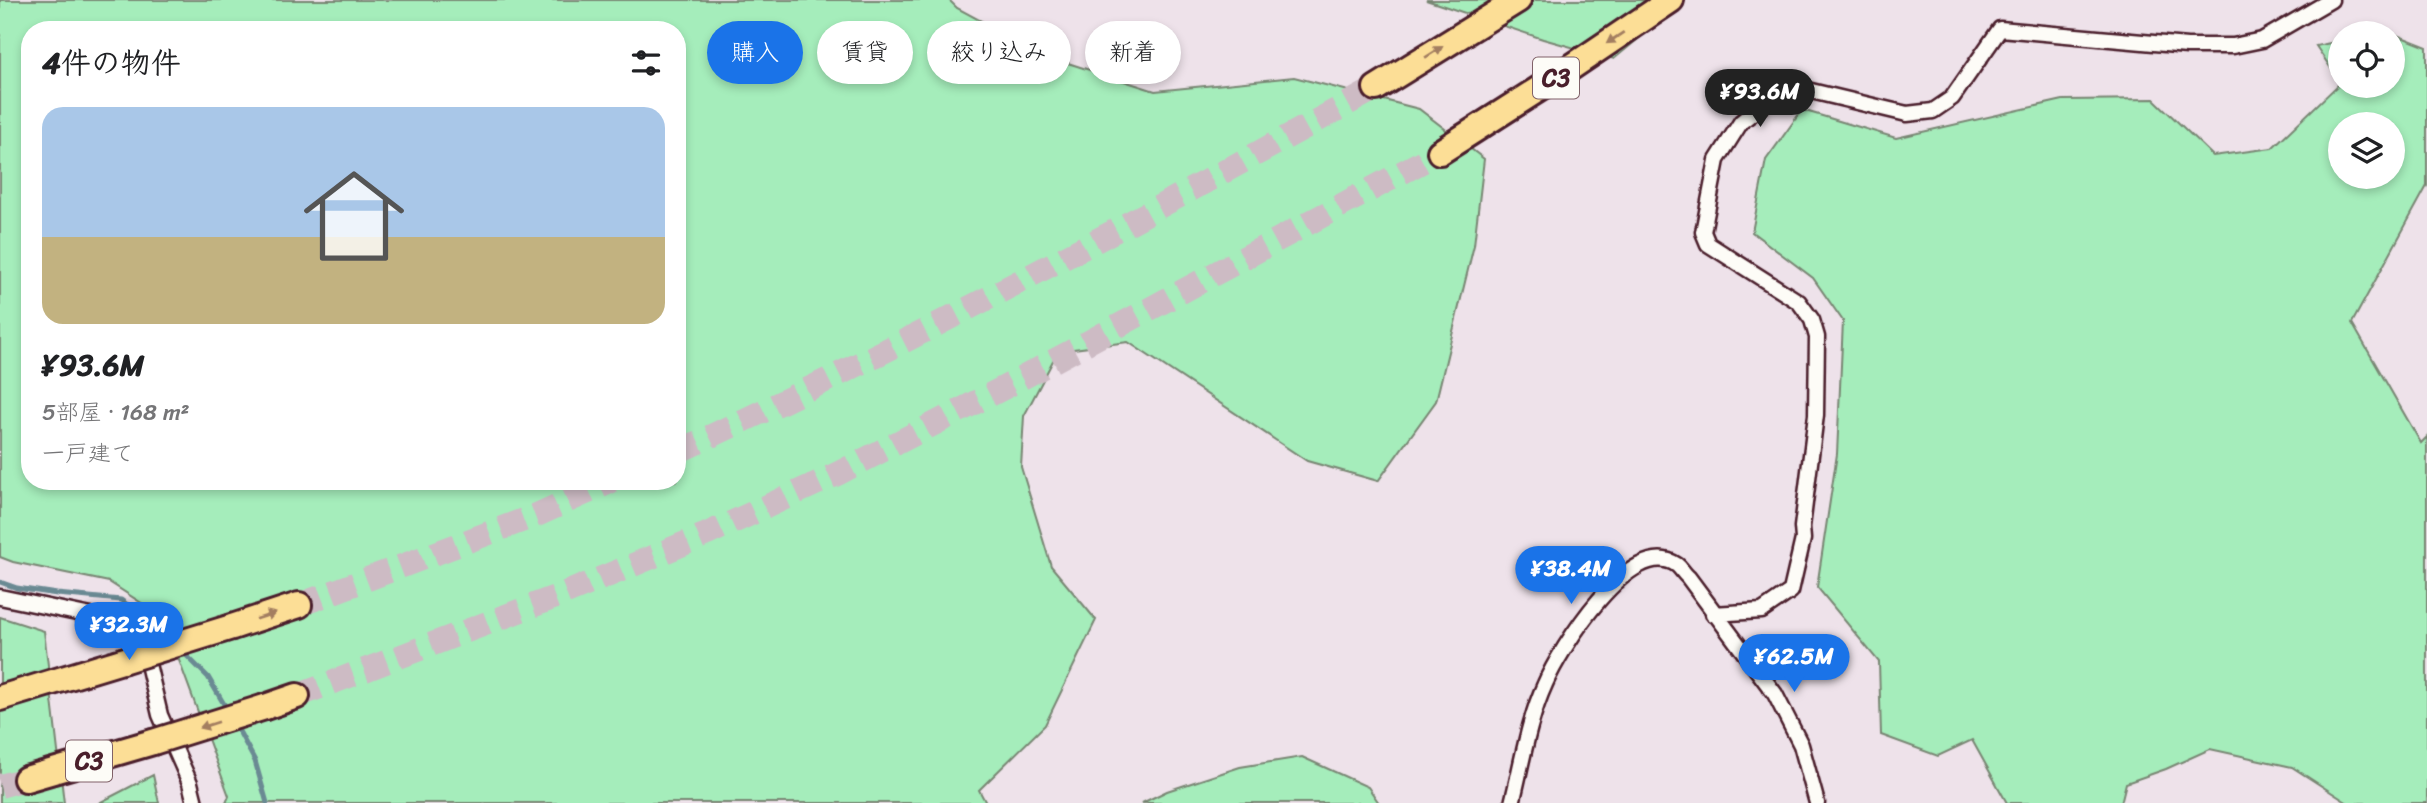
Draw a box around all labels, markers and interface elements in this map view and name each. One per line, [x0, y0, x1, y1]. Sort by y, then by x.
chip: 購入 [707, 21, 803, 84]
chip: 賃貸 [817, 21, 913, 84]
chip: 絞り込み [927, 21, 1071, 84]
chip: 新着 [1085, 21, 1181, 84]
map controls [2328, 21, 2405, 189]
button: locate [2328, 21, 2405, 98]
one-way arrow [1605, 31, 1624, 44]
text: 4件の物件 [42, 36, 181, 90]
icon: filters [627, 44, 665, 82]
one-way arrow [1425, 46, 1444, 59]
road number: C3 [1533, 57, 1579, 98]
pin: ¥93.6M [1703, 69, 1817, 129]
text: ¥93.6M [1721, 71, 1799, 112]
button: layers [2328, 112, 2405, 189]
icon: home [291, 153, 417, 279]
text: ¥93.6M [42, 338, 144, 392]
text: 5部屋 · 168 m² [42, 392, 190, 433]
text: 一戸建て [42, 433, 134, 474]
pin: ¥38.4M [1514, 546, 1628, 606]
text: ¥38.4M [1531, 548, 1611, 589]
pin: ¥32.3M [72, 602, 186, 662]
text: ¥32.3M [90, 604, 168, 645]
one-way arrow [255, 610, 276, 621]
pin: ¥62.5M [1737, 634, 1851, 694]
text: ¥62.5M [1755, 636, 1833, 677]
one-way arrow [198, 720, 219, 731]
road number: C3 [66, 740, 112, 782]

